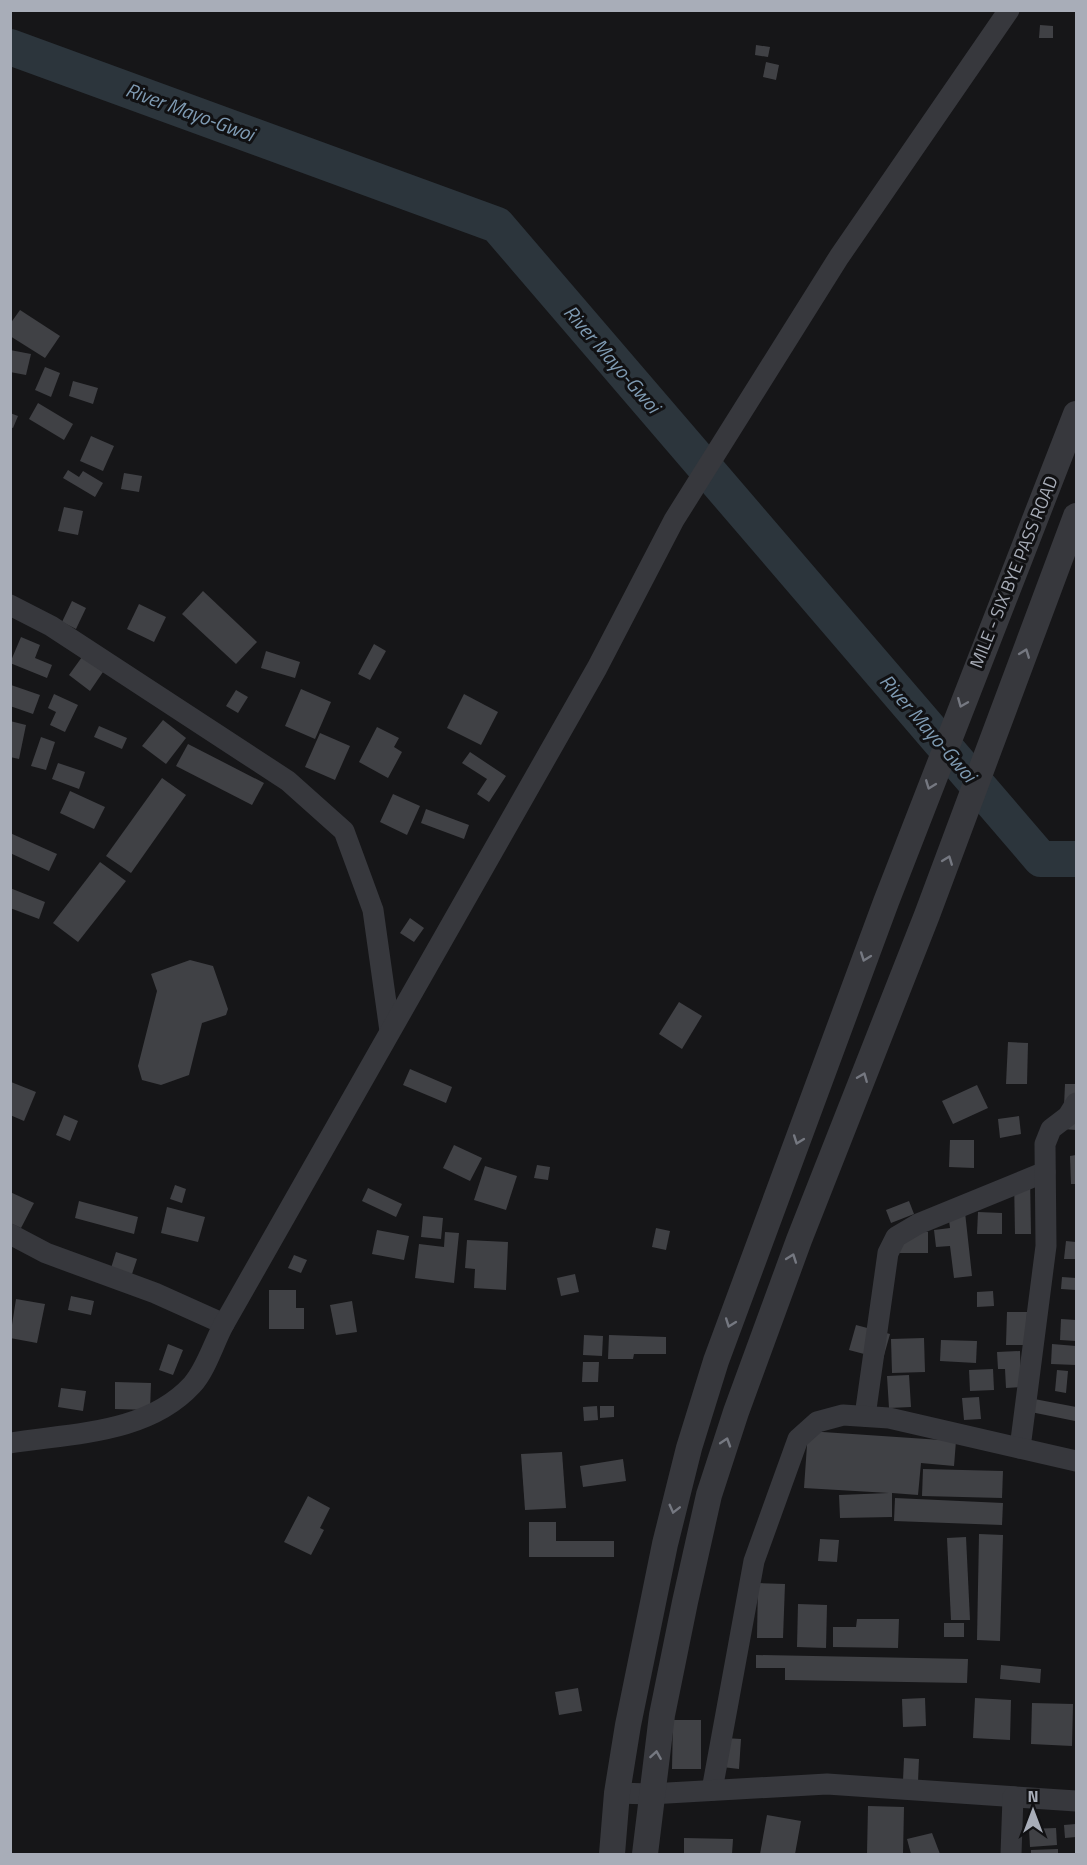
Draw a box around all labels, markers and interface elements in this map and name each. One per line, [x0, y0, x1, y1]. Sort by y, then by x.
water label: River Mayo-Gwoi [121, 74, 262, 150]
water label: River Mayo-Gwoi [556, 298, 670, 422]
street label: MILE - SIX BYE PASS ROAD [963, 471, 1065, 672]
one-way arrow [1018, 648, 1031, 658]
water label: River Mayo-Gwoi [872, 667, 986, 791]
one-way arrow [957, 697, 969, 708]
one-way arrow [925, 779, 938, 790]
one-way arrow [940, 855, 953, 866]
one-way arrow [860, 951, 873, 962]
one-way arrow [856, 1072, 869, 1083]
one-way arrow [793, 1134, 805, 1145]
one-way arrow [785, 1253, 798, 1264]
one-way arrow [725, 1317, 738, 1328]
one-way arrow [719, 1437, 731, 1448]
one-way arrow [669, 1504, 681, 1514]
one-way arrow [650, 1750, 662, 1759]
north arrow [1003, 1781, 1063, 1841]
text: N [1027, 1784, 1039, 1808]

